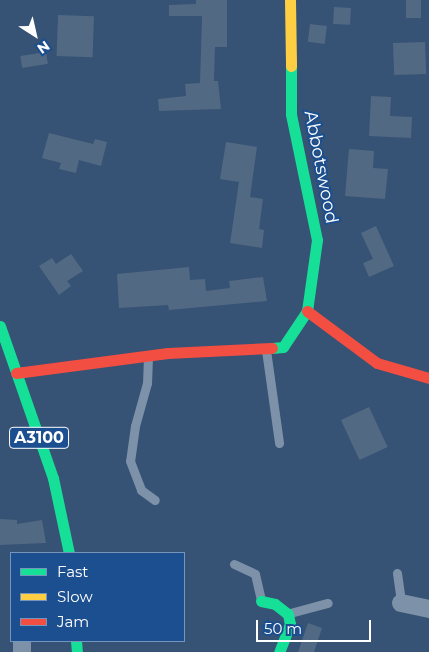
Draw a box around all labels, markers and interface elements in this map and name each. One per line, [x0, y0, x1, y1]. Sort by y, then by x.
north arrow [10, 10, 60, 60]
text: N [34, 37, 53, 58]
street label: Abbotswood [299, 109, 343, 225]
road number: A3100 [9, 424, 69, 452]
legend [10, 552, 185, 642]
text: Fast [57, 562, 88, 581]
text: Slow [57, 587, 93, 606]
scale bar [259, 610, 374, 642]
text: Jam [57, 612, 89, 631]
text: 50 m [264, 619, 302, 638]

